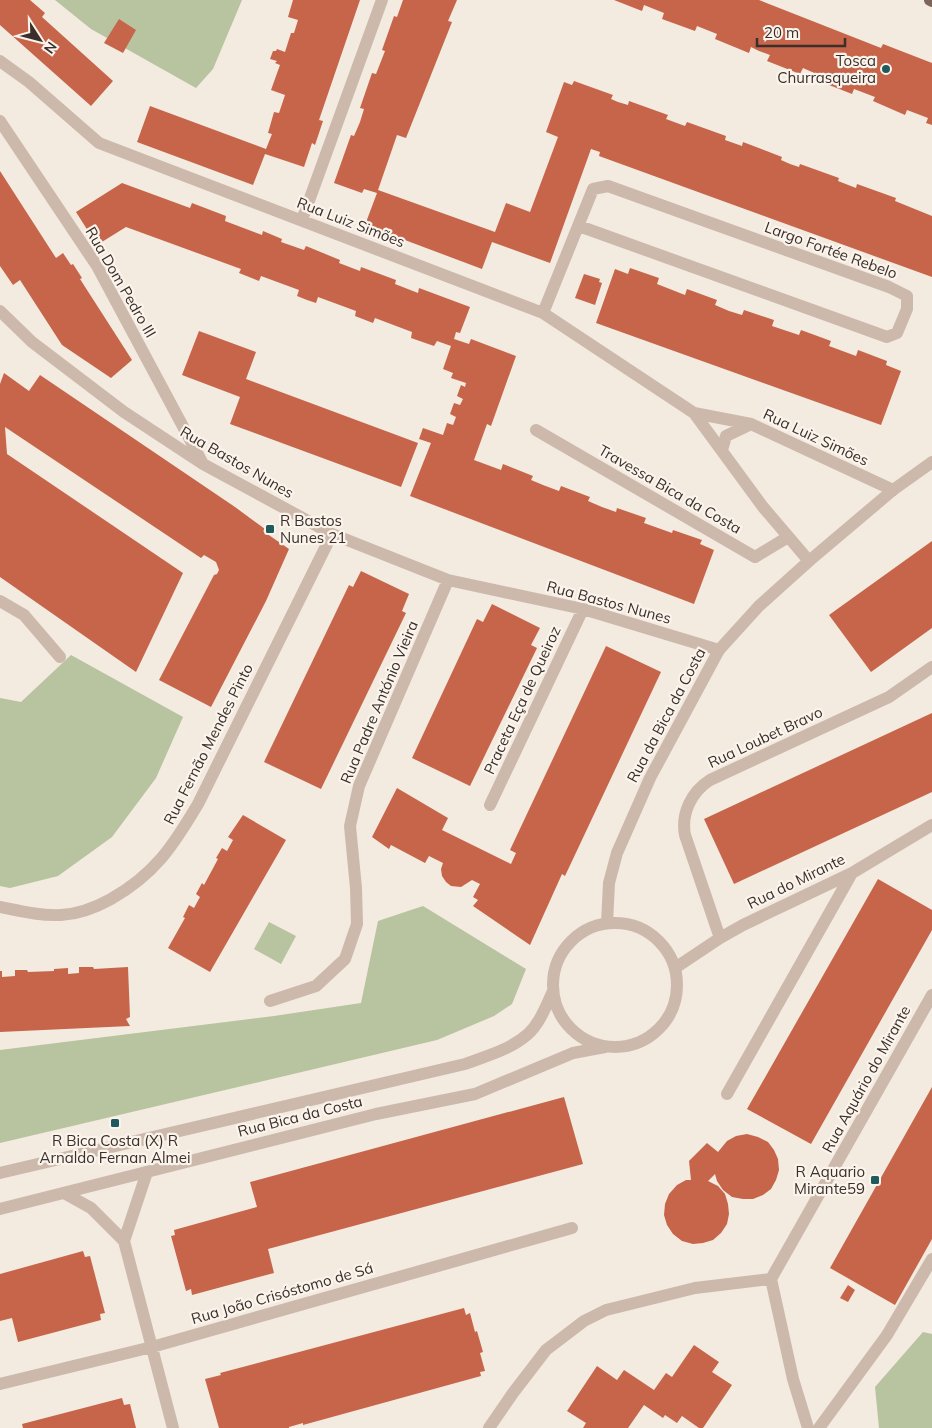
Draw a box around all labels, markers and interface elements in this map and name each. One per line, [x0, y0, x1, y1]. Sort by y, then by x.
north arrow [15, 15, 65, 65]
scale bar [757, 15, 844, 47]
text: 20 m [764, 23, 799, 42]
text: N [40, 38, 61, 57]
place label: Tosca Churrasqueira [777, 51, 876, 87]
marker: Tosca Churrasqueira [880, 63, 892, 75]
street label: Rua Luiz Simões [294, 193, 408, 251]
street label: Largo Fortée Rebelo [762, 217, 900, 283]
street label: Rua Dom Pedro III [82, 223, 160, 341]
street label: Rua Luiz Simões [760, 404, 872, 470]
street label: Rua Bastos Nunes [177, 422, 297, 502]
street label: Travessa Bica da Costa [595, 440, 745, 538]
place label: R Bastos Nunes 21 [280, 511, 346, 547]
marker: R Bastos Nunes 21 [264, 523, 276, 535]
street label: Rua Bastos Nunes [545, 576, 673, 628]
street label: Rua Padre António Vieira [336, 618, 422, 786]
street label: Praceta Eça de Queiroz [479, 623, 565, 777]
street label: Rua da Bica da Costa [622, 644, 710, 786]
street label: Rua Fernão Mendes Pinto [159, 660, 257, 828]
street label: Rua Loubet Bravo [705, 702, 825, 772]
street label: Rua do Mirante [744, 849, 848, 913]
street label: Rua Aquário do Mirante [818, 1002, 914, 1156]
street label: Rua Bica da Costa [236, 1091, 364, 1141]
marker: R Bica Costa (X) R Arnaldo Fernan Almei [109, 1117, 121, 1129]
place label: R Bica Costa (X) R Arnaldo Fernan Almei [39, 1131, 191, 1167]
place label: R Aquario Mirante59 [794, 1162, 865, 1198]
marker: R Aquario Mirante59 [869, 1174, 881, 1186]
street label: Rua João Crisóstomo de Sá [189, 1258, 375, 1328]

